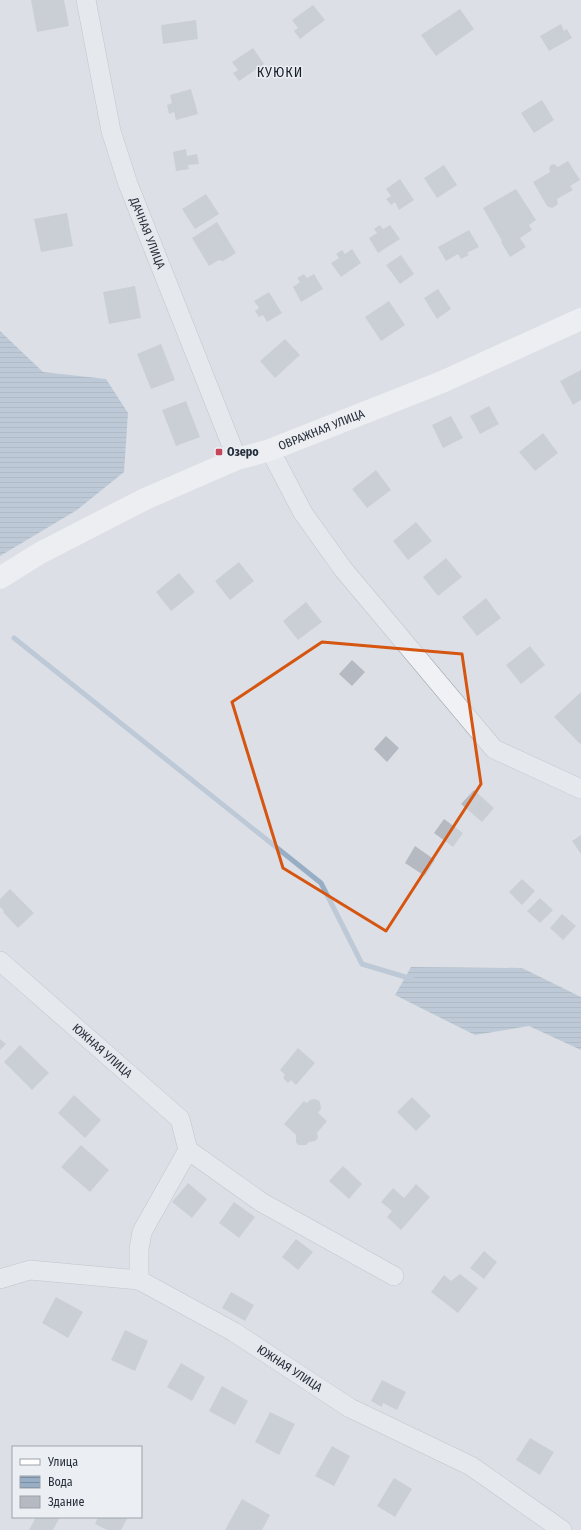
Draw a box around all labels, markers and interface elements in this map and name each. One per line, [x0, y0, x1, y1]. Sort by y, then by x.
district label: КУЮКИ [257, 64, 303, 81]
street label: ДАЧНАЯ УЛИЦА [127, 195, 168, 272]
street label: ОВРАЖНАЯ УЛИЦА [276, 406, 367, 453]
place label: Озеро [227, 445, 259, 459]
marker: Озеро [214, 447, 224, 457]
street label: ЮЖНАЯ УЛИЦА [69, 1021, 136, 1081]
street label: ЮЖНАЯ УЛИЦА [254, 1342, 325, 1395]
legend [12, 1446, 142, 1518]
text: Улица [47, 1455, 78, 1469]
text: Вода [48, 1475, 73, 1489]
text: Здание [48, 1495, 84, 1509]

